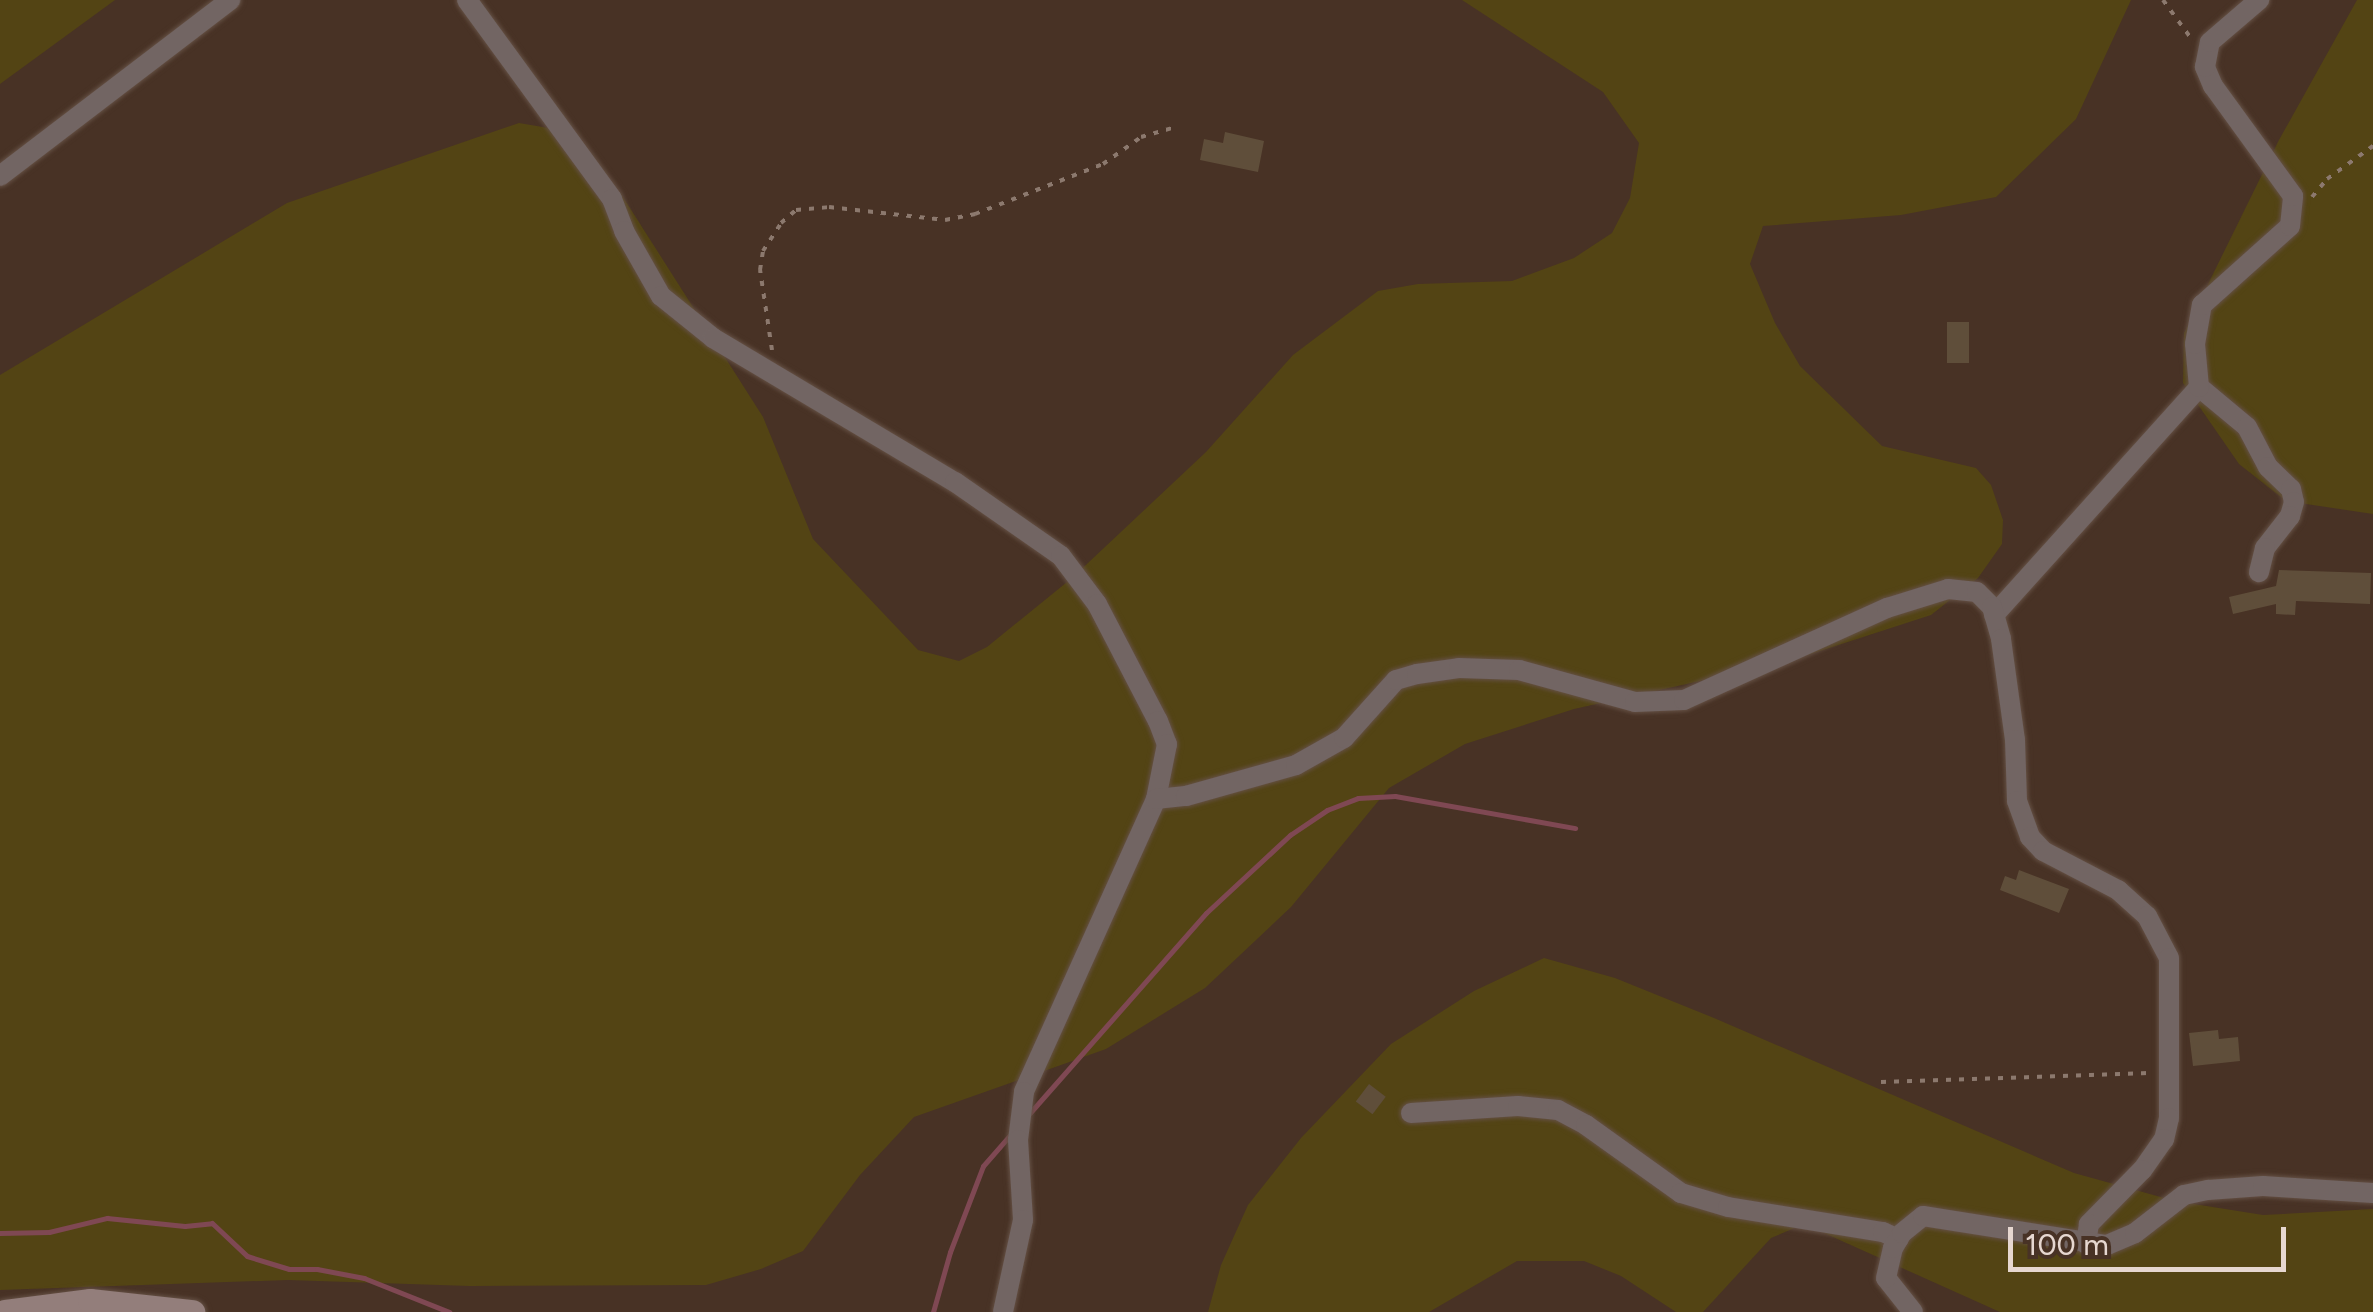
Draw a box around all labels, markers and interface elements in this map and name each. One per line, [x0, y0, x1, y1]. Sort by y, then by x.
scale bar [2013, 1207, 2290, 1269]
text: 100 m [2025, 1226, 2109, 1263]

